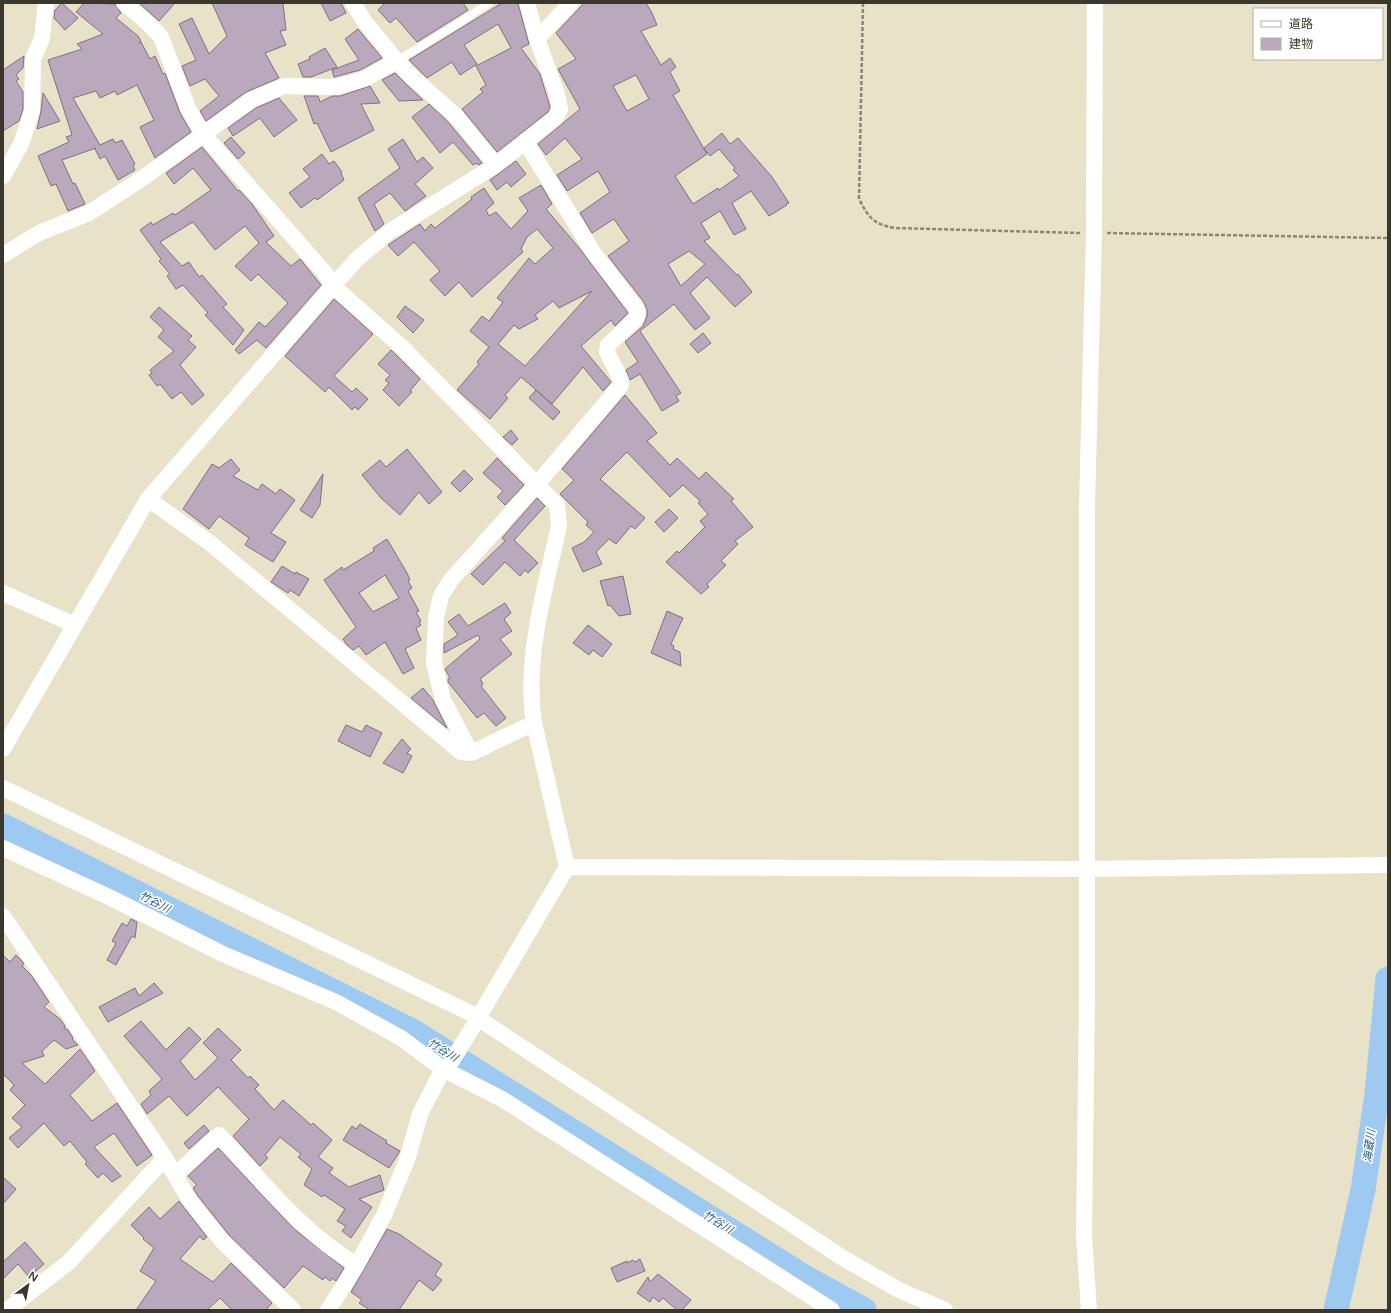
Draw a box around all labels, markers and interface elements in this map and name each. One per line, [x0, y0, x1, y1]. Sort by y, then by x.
legend [1253, 8, 1383, 60]
text: 道路 [1289, 17, 1313, 31]
text: 建物 [1289, 37, 1313, 51]
water label: 竹谷川 [137, 889, 173, 916]
water label: 竹谷川 [425, 1036, 461, 1065]
water label: 海蔵川 [1361, 1128, 1378, 1163]
water label: 竹谷川 [700, 1208, 736, 1237]
north arrow [8, 1265, 48, 1305]
text: N [26, 1269, 40, 1285]

